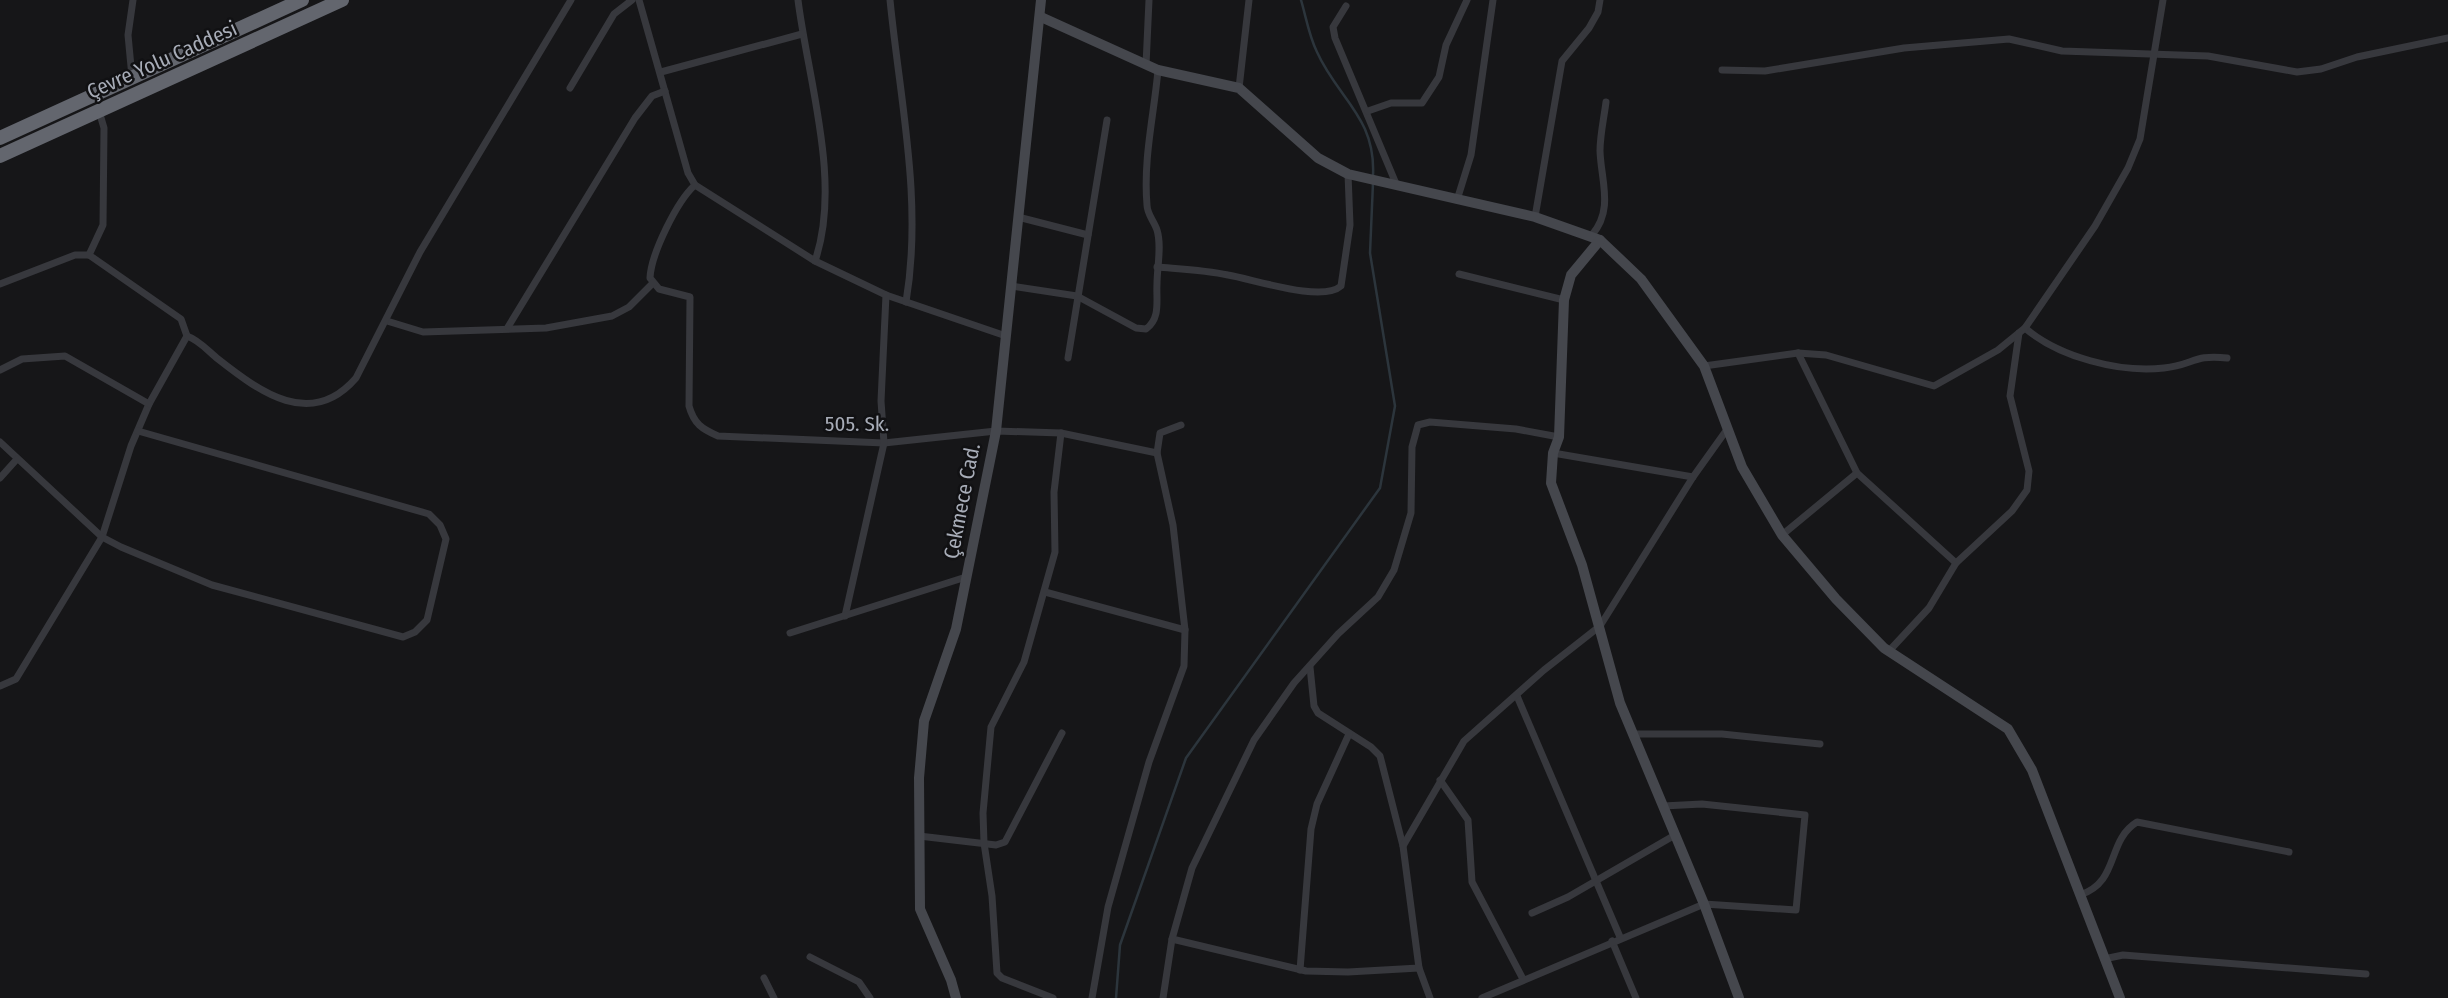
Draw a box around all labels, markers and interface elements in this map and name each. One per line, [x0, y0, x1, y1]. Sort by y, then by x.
street label: Çevre Yolu Caddesi [83, 15, 241, 105]
street label: 505. Sk. [825, 411, 889, 437]
street label: Çekmece Cad. [938, 441, 986, 561]

